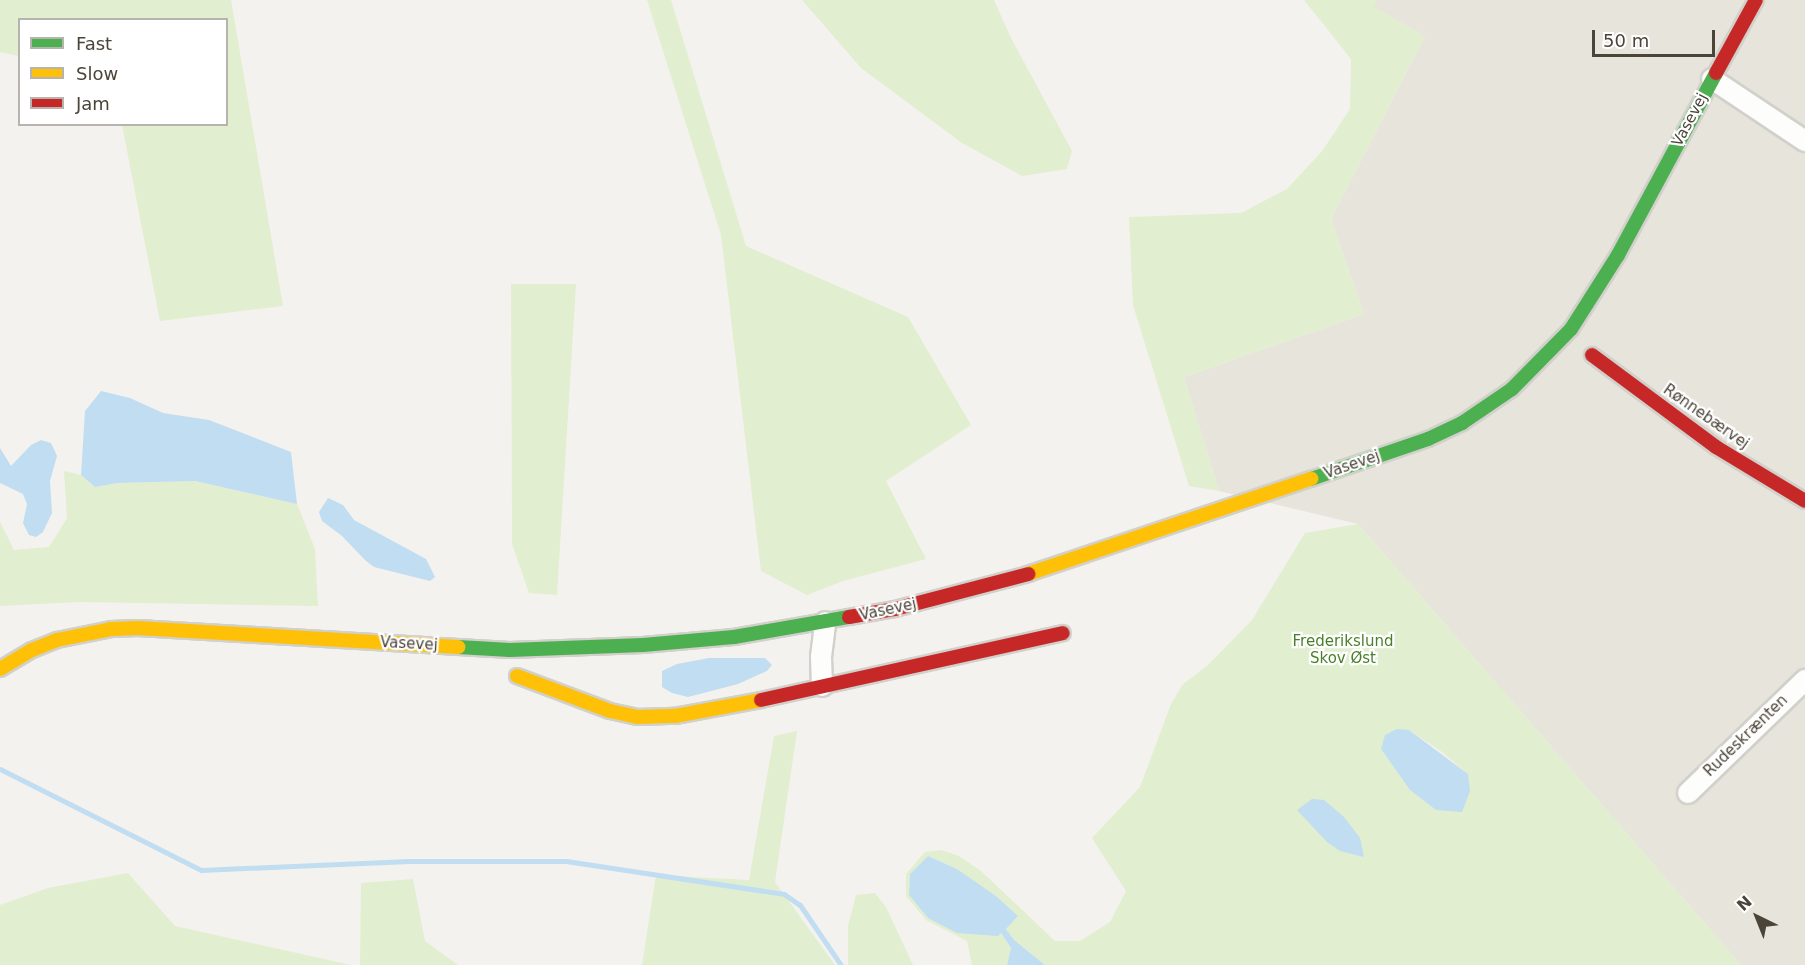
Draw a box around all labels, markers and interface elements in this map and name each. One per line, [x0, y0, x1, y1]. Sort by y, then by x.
legend [18, 18, 228, 126]
scale bar [1595, 18, 1718, 56]
text: 50 m [1603, 30, 1649, 51]
text: Fast [76, 33, 112, 54]
text: Slow [76, 63, 118, 84]
street label: Vasevej [1669, 90, 1711, 150]
text: Jam [76, 93, 110, 114]
street label: Rønnebærvej [1660, 381, 1752, 453]
street label: Vasevej [1322, 447, 1382, 483]
street label: Vasevej [858, 595, 918, 625]
park label: Frederikslund Skov Øst [1293, 632, 1393, 667]
street label: Vasevej [380, 634, 438, 654]
street label: Rudeskrænten [1700, 691, 1792, 781]
north arrow [1727, 887, 1787, 947]
text: N [1733, 892, 1756, 915]

